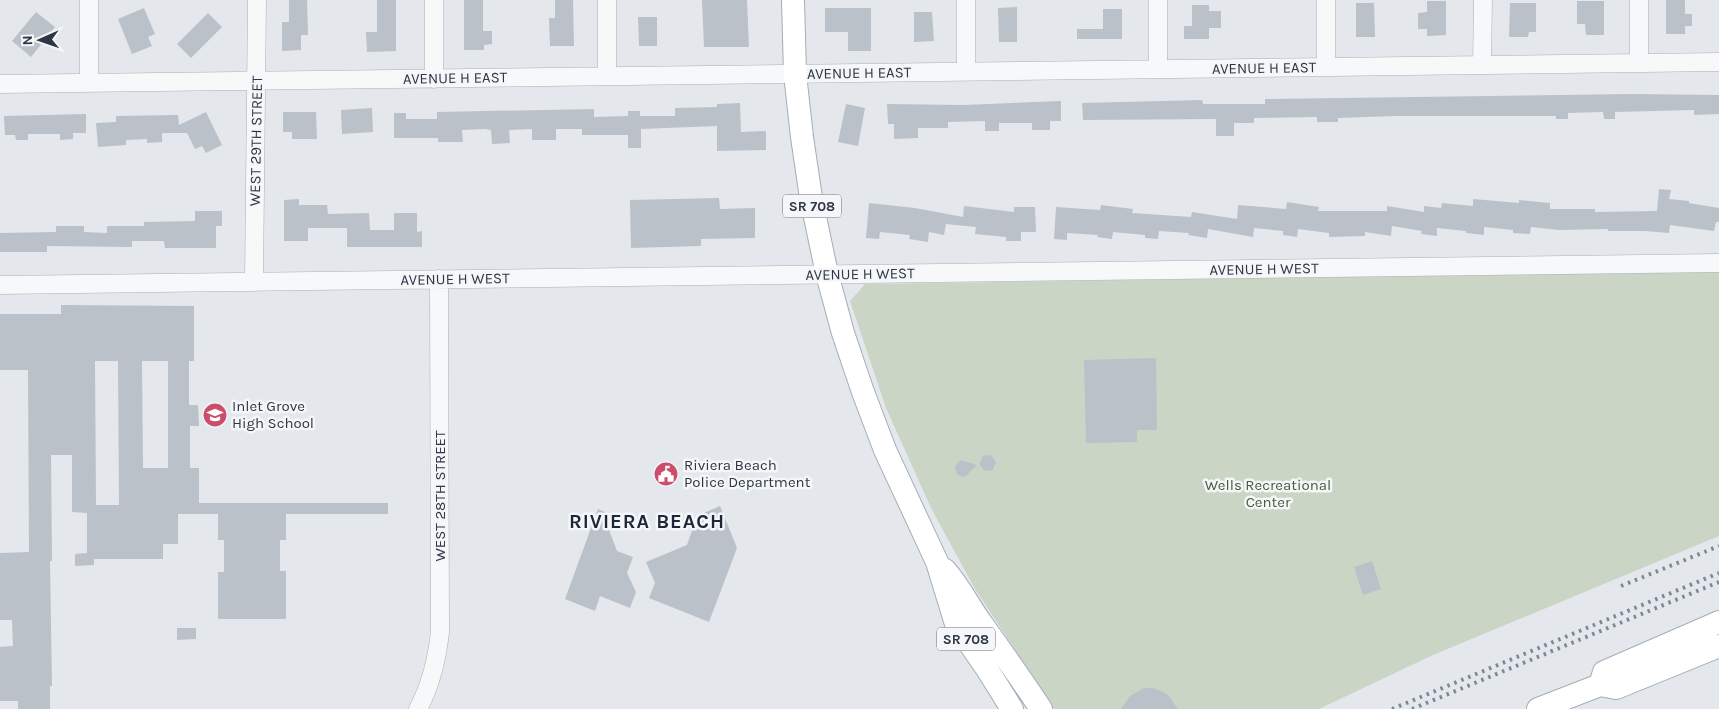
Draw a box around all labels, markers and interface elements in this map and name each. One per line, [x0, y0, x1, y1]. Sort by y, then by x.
north arrow [15, 15, 65, 65]
text: N [19, 35, 36, 46]
street label: AVENUE H EAST [1212, 58, 1317, 78]
street label: AVENUE H EAST [807, 63, 912, 83]
street label: AVENUE H EAST [403, 68, 508, 88]
street label: WEST 29TH STREET [246, 75, 266, 206]
road number: SR 708 [783, 195, 841, 218]
street label: AVENUE H WEST [1209, 259, 1319, 279]
street label: AVENUE H WEST [805, 264, 915, 284]
street label: AVENUE H WEST [400, 269, 510, 289]
place label: Inlet Grove High School [232, 397, 314, 432]
school or university icon: Inlet Grove High School [202, 402, 228, 428]
street label: WEST 28TH STREET [431, 430, 449, 562]
place label: Riviera Beach Police Department [684, 456, 811, 491]
public building icon: Riviera Beach Police Department [653, 461, 679, 487]
park label: Wells Recreational Center [1205, 476, 1331, 511]
district label: RIVIERA BEACH [569, 510, 725, 533]
road number: SR 708 [937, 628, 995, 650]

